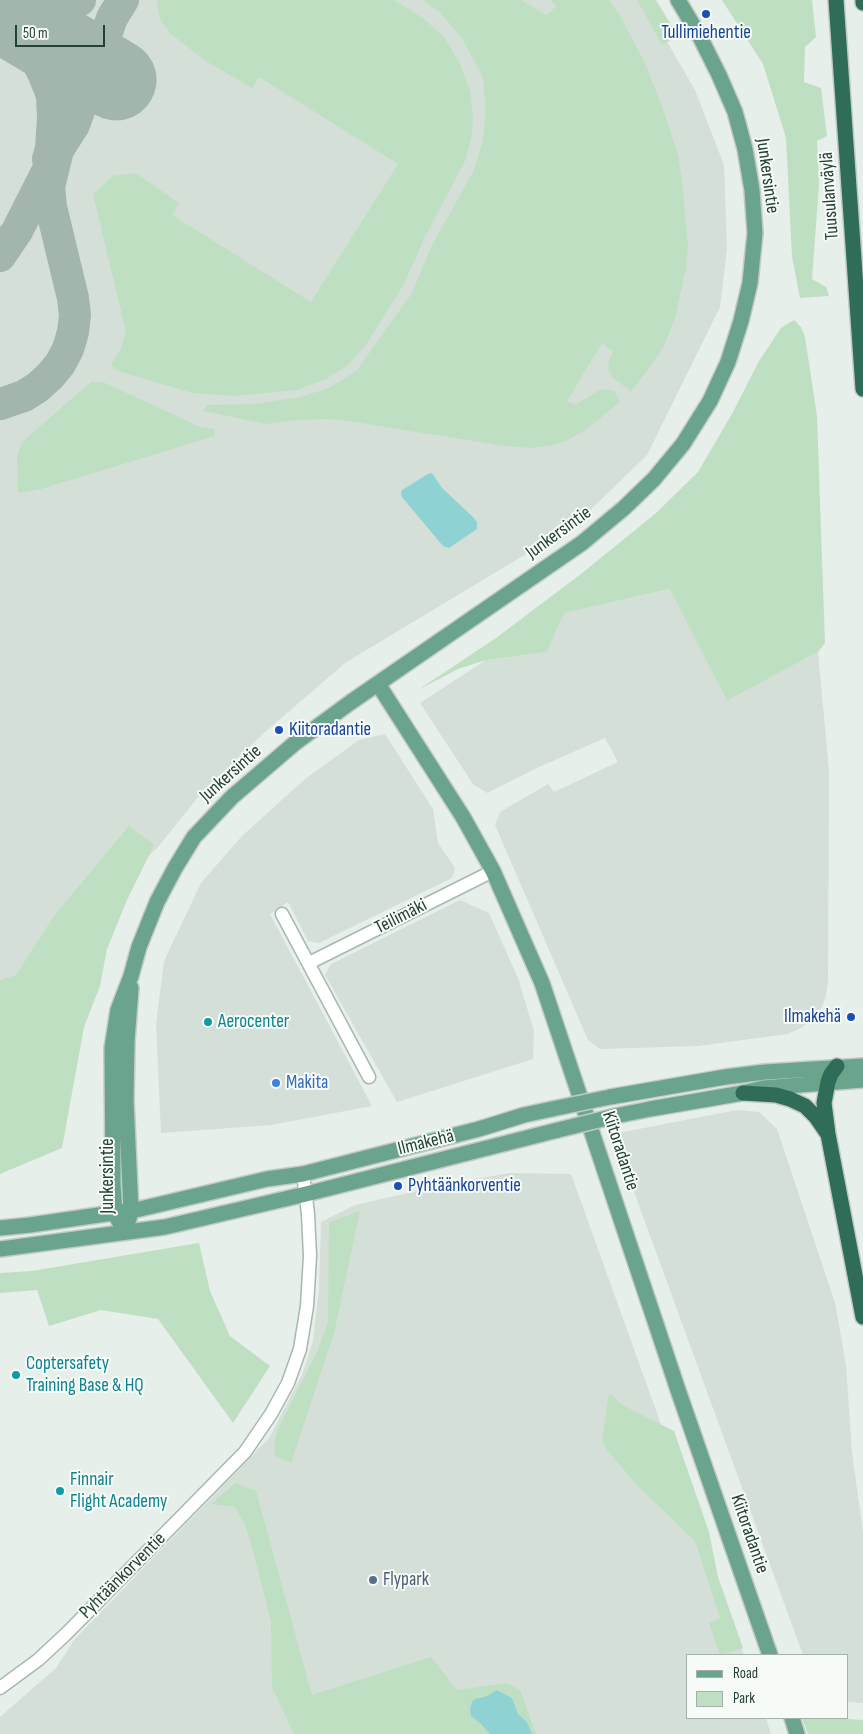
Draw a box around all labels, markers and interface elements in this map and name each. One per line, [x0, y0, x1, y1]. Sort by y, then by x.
marker: Tullimiehentie [700, 8, 712, 20]
scale bar [18, 15, 108, 47]
place label: Tullimiehentie [661, 22, 751, 44]
text: 50 m [23, 24, 48, 43]
street label: Junkersintie [750, 137, 784, 215]
street label: Tuusulanväylä [816, 151, 844, 241]
street label: Junkersintie [522, 502, 596, 564]
place label: Kiitoradantie [289, 719, 371, 741]
marker: Kiitoradantie [273, 724, 285, 736]
street label: Junkersintie [195, 740, 267, 808]
street label: Teilimäki [371, 894, 431, 940]
place label: Ilmakehä [784, 1006, 841, 1028]
place label: Aerocenter [218, 1011, 289, 1033]
marker: Ilmakehä [845, 1011, 857, 1023]
marker: Aerocenter [202, 1016, 214, 1028]
place label: Makita [286, 1072, 328, 1094]
marker: Makita [270, 1077, 282, 1089]
street label: Kiitoradantie [596, 1108, 644, 1194]
street label: Ilmakehä [396, 1125, 456, 1161]
street label: Junkersintie [97, 1138, 119, 1214]
place label: Pyhtäänkorventie [408, 1175, 521, 1197]
marker: Pyhtäänkorventie [392, 1180, 404, 1192]
place label: Coptersafety Training Base & HQ [26, 1353, 144, 1397]
marker: Coptersafety Training Base & HQ [10, 1369, 22, 1381]
place label: Finnair Flight Academy [70, 1469, 167, 1513]
marker: Finnair Flight Academy [54, 1485, 66, 1497]
street label: Kiitoradantie [725, 1491, 773, 1577]
street label: Pyhtäänkorventie [75, 1528, 171, 1624]
place label: Flypark [383, 1569, 429, 1591]
marker: Flypark [367, 1574, 379, 1586]
legend [686, 1654, 848, 1719]
text: Road [733, 1664, 758, 1683]
text: Park [733, 1689, 755, 1708]

